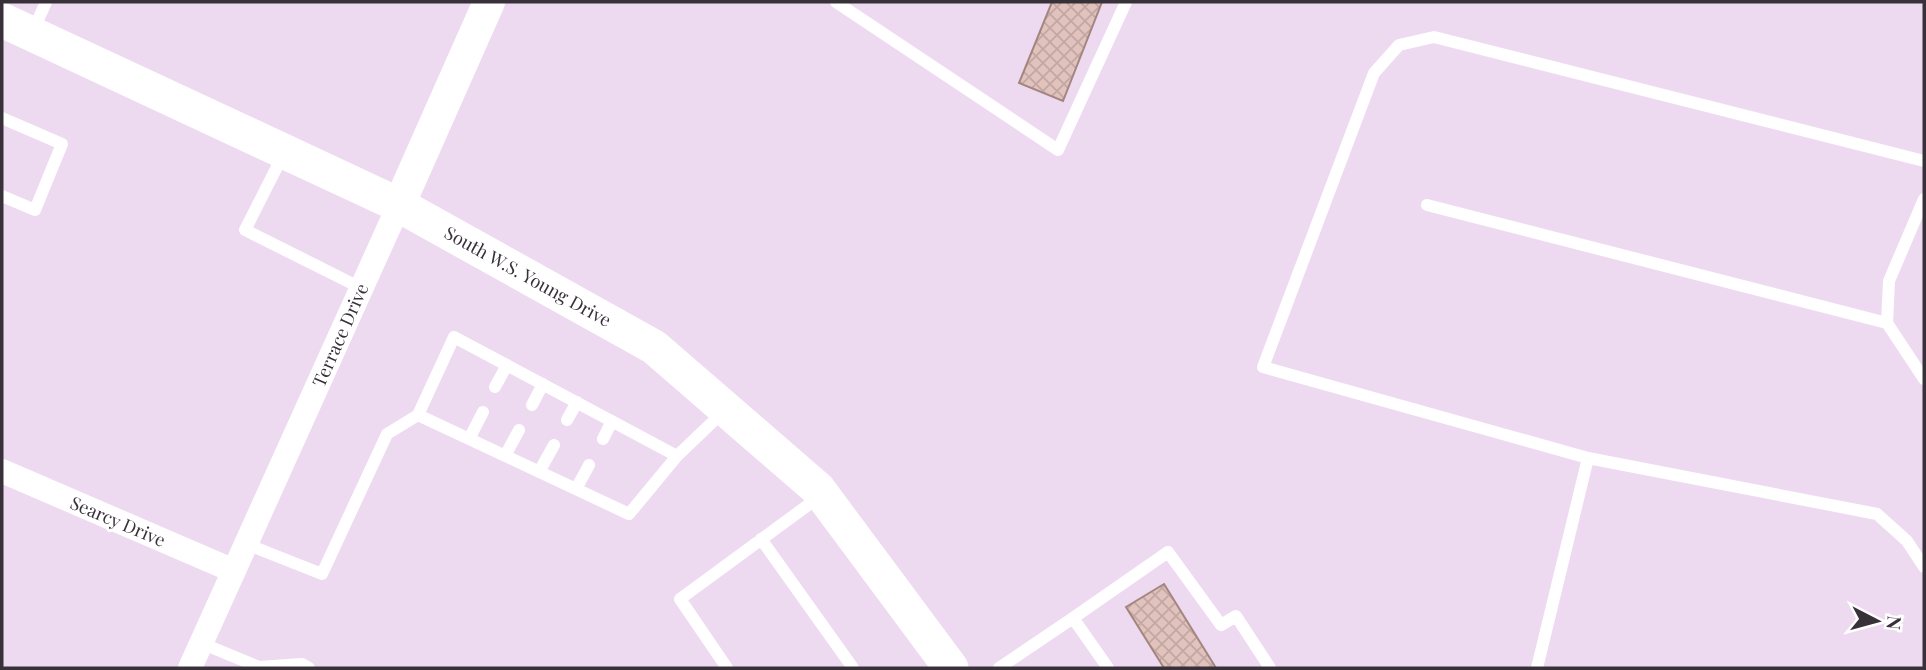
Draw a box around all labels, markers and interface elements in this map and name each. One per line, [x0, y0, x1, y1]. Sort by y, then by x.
street label: South W.S. Young Drive [440, 220, 616, 332]
street label: Terrace Drive [306, 279, 374, 391]
street label: Searcy Drive [67, 490, 169, 552]
north arrow [1842, 586, 1912, 656]
text: N [1881, 615, 1909, 631]

